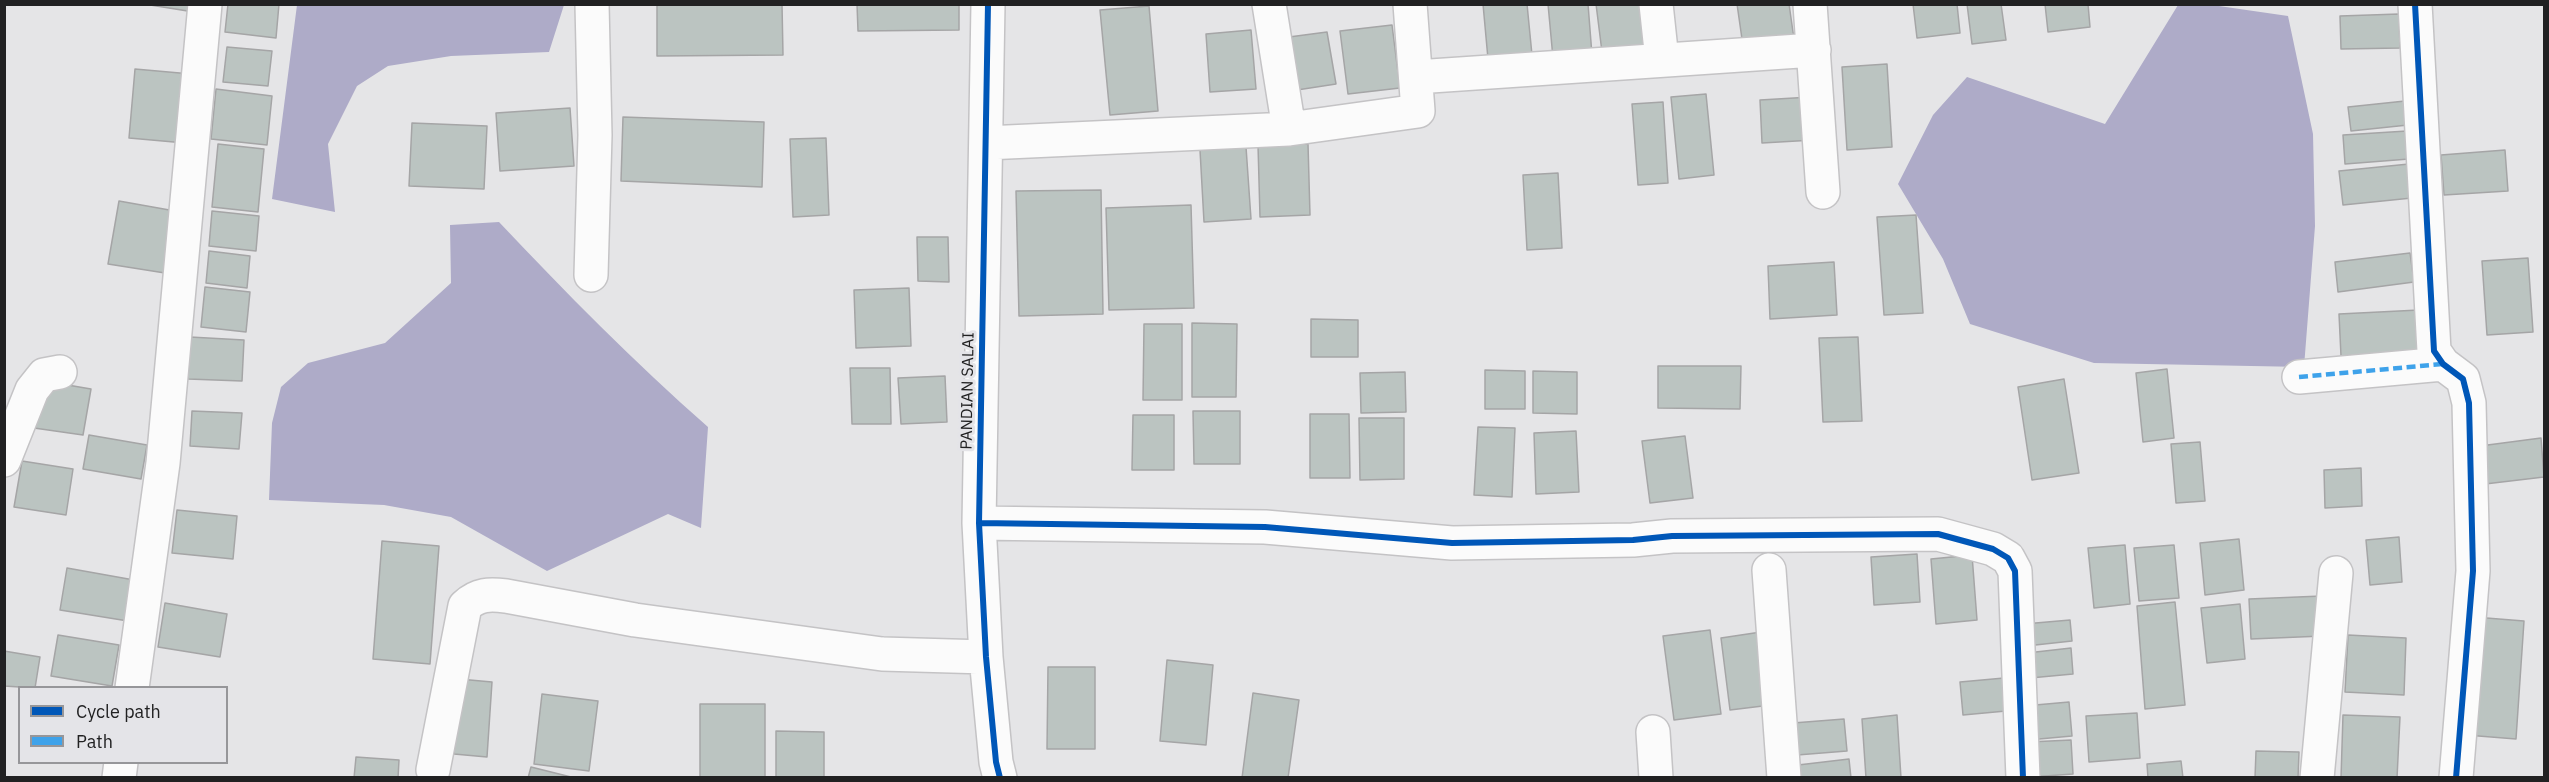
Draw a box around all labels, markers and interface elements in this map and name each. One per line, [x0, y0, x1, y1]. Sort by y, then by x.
street label: PANDIAN SALAI [957, 332, 979, 450]
legend [18, 686, 228, 764]
text: Cycle path [76, 700, 161, 723]
text: Path [76, 730, 113, 753]

